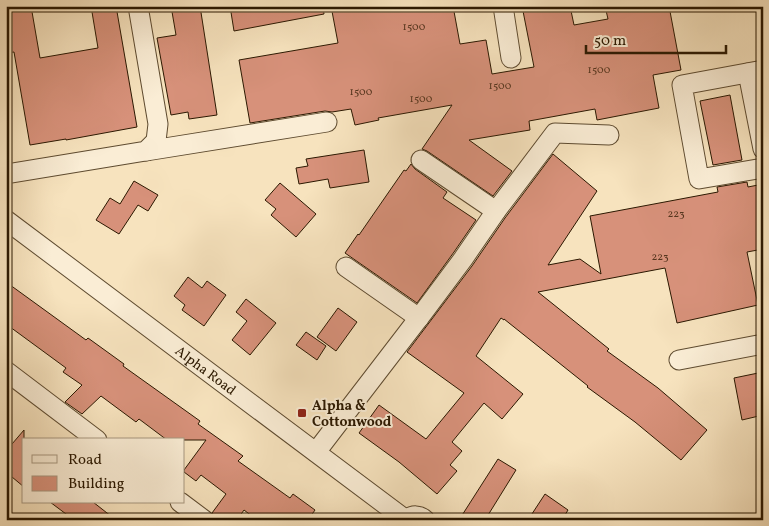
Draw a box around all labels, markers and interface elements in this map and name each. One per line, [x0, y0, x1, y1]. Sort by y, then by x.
house number: 1500 [403, 20, 426, 35]
scale bar [586, 22, 726, 54]
text: 50 m [594, 31, 626, 52]
house number: 1500 [588, 63, 611, 78]
house number: 1500 [489, 79, 512, 94]
house number: 1500 [350, 85, 373, 100]
house number: 1500 [410, 92, 433, 107]
house number: 223 [667, 207, 685, 222]
house number: 223 [651, 250, 669, 265]
street label: Alpha Road [171, 342, 240, 400]
place label: Alpha & Cottonwood [312, 397, 392, 432]
marker: Alpha & Cottonwood [296, 407, 308, 419]
legend [22, 438, 185, 504]
text: Road [68, 450, 102, 471]
text: Building [68, 474, 125, 495]

